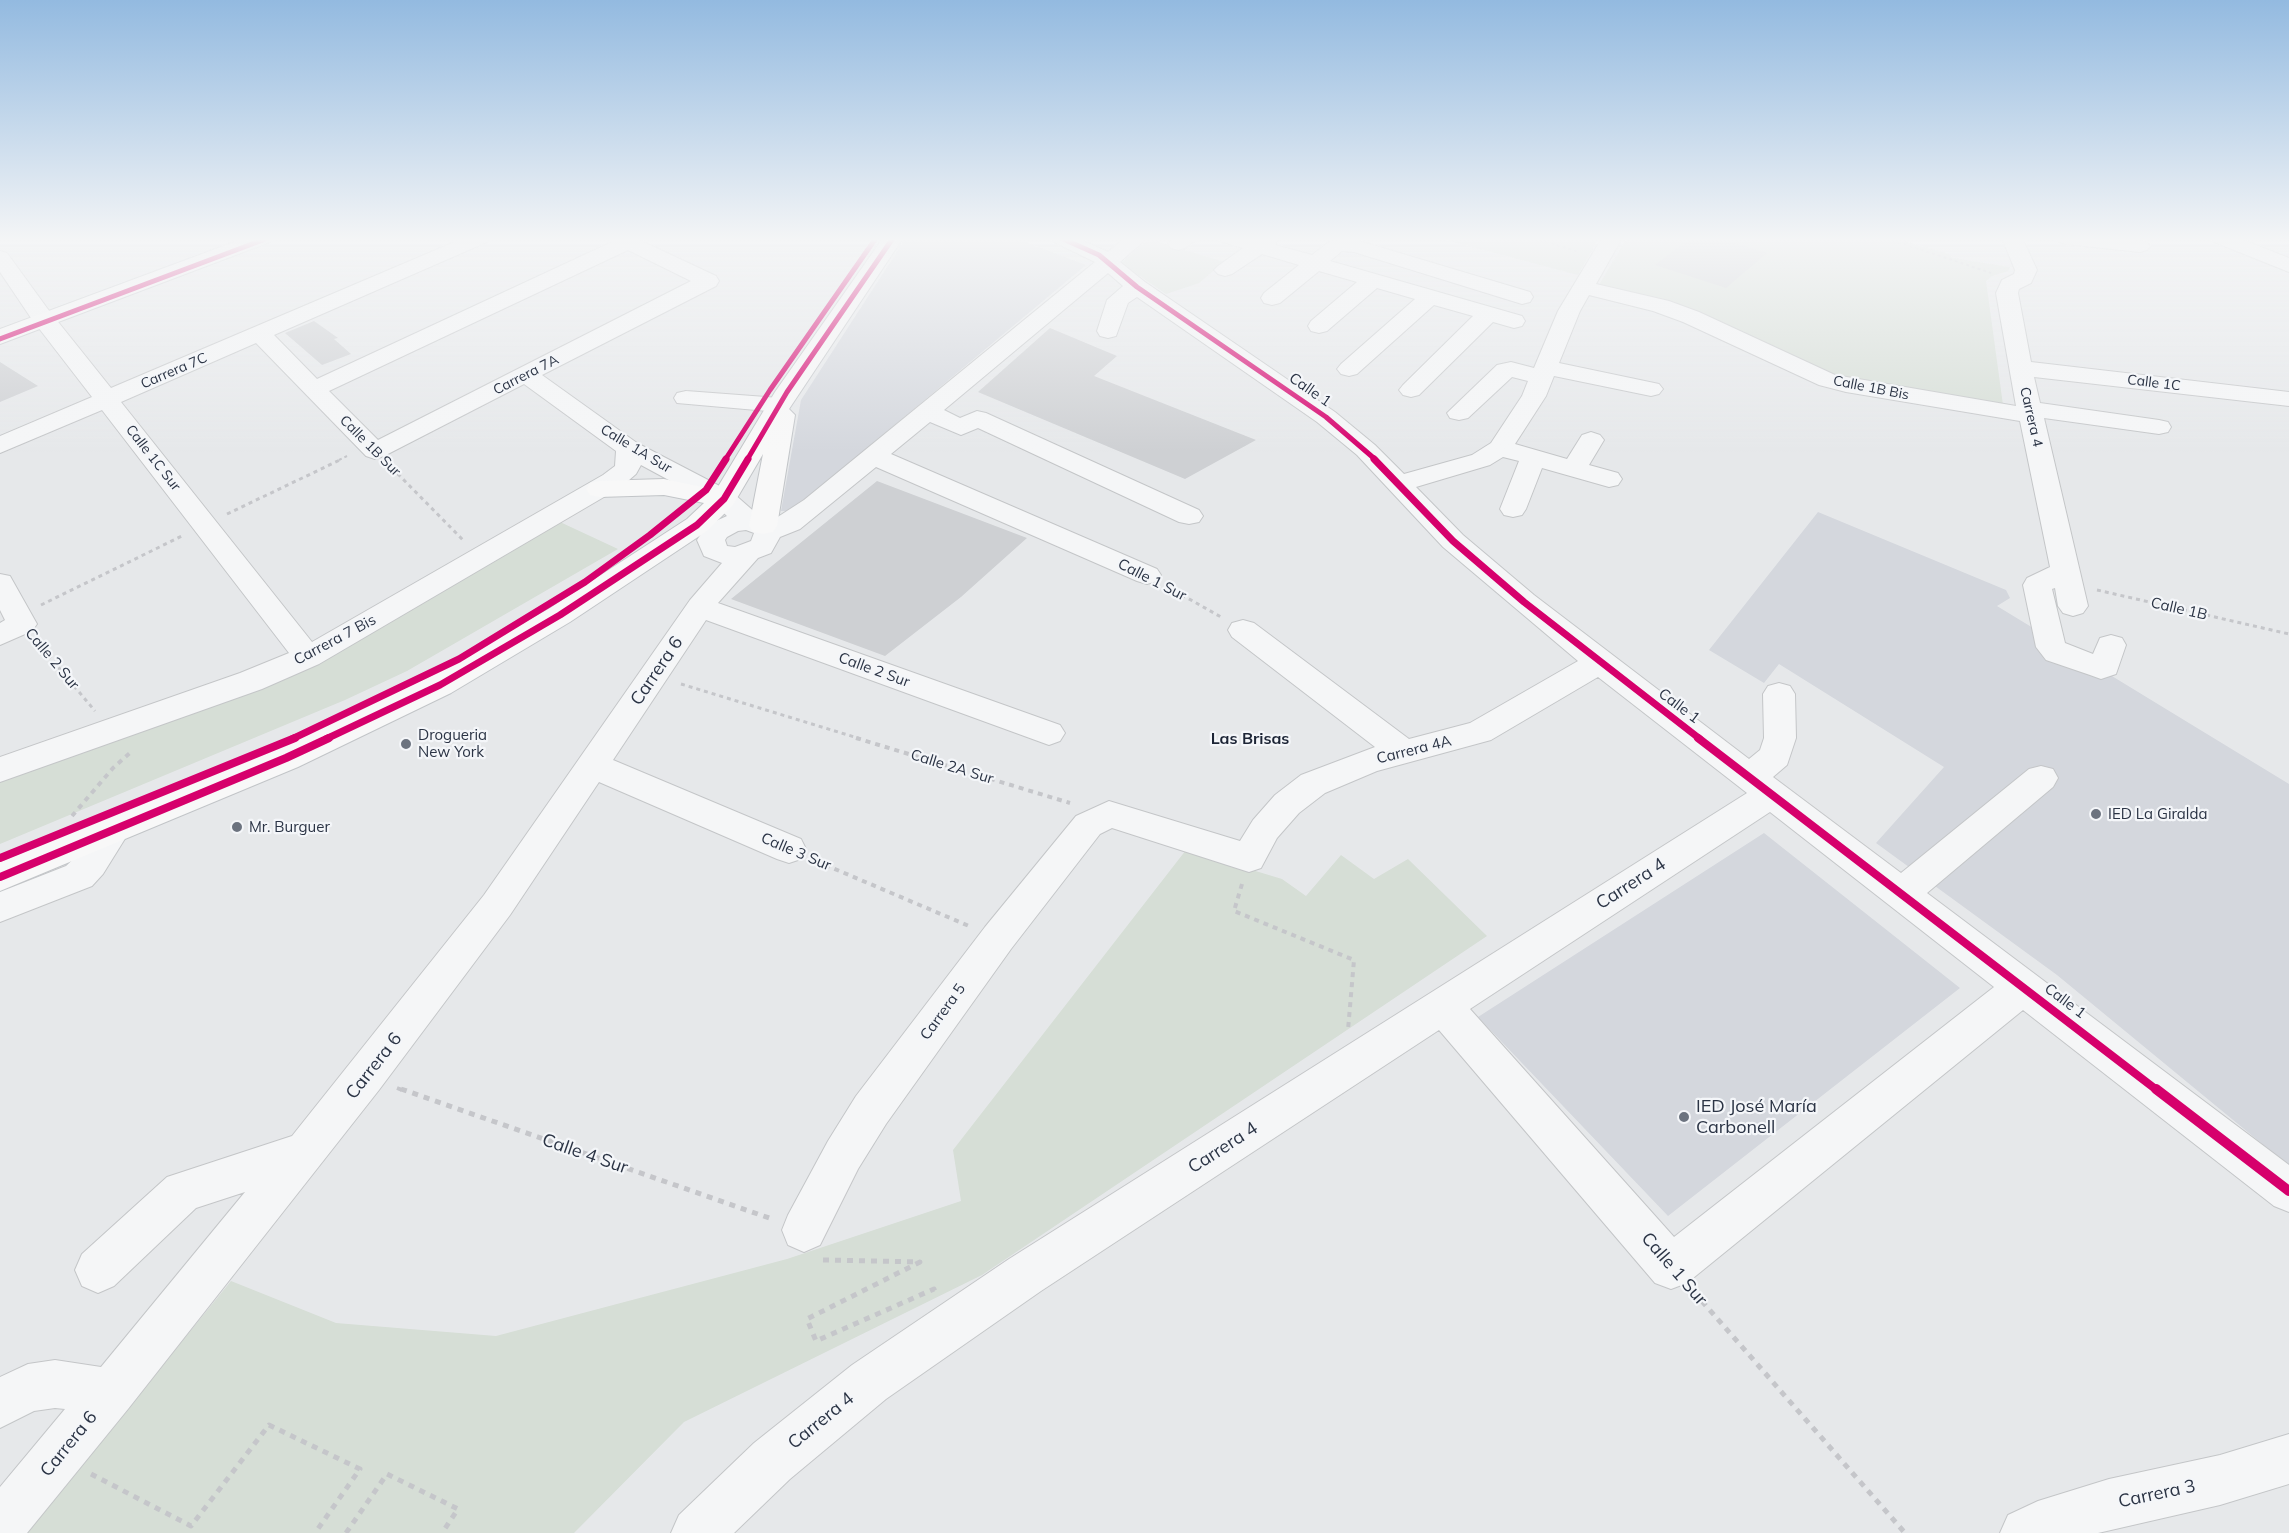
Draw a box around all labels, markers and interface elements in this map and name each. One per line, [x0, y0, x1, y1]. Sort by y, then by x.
street label: Carrera 7C [138, 349, 210, 393]
street label: Carrera 7A [490, 351, 562, 399]
street label: Calle 1 [1285, 369, 1335, 411]
street label: Calle 1C [2126, 371, 2182, 395]
street label: Calle 1B Bis [1832, 372, 1910, 404]
street label: Carrera 4 [2016, 385, 2046, 449]
street label: Calle 1B Sur [336, 412, 404, 480]
street label: Calle 1A Sur [597, 421, 675, 477]
street label: Calle 1C Sur [122, 422, 184, 494]
street label: Calle 1 Sur [1115, 555, 1189, 605]
street label: Calle 1B [2149, 594, 2209, 624]
street label: Carrera 7 Bis [291, 611, 379, 669]
street label: Calle 2 Sur [21, 625, 83, 693]
street label: Carrera 6 [626, 633, 688, 709]
street label: Calle 2 Sur [836, 649, 912, 691]
street label: Calle 1 [1655, 685, 1703, 727]
place label: Drogueria New York [418, 726, 487, 761]
district label: Las Brisas [1211, 729, 1289, 749]
street label: Carrera 4A [1375, 732, 1453, 768]
marker: Drogueria New York [399, 737, 413, 751]
street label: Calle 2A Sur [908, 746, 996, 788]
place label: IED La Giralda [2108, 805, 2207, 823]
marker: IED La Giralda [2089, 807, 2103, 821]
place label: Mr. Burguer [249, 818, 330, 836]
marker: Mr. Burguer [230, 820, 244, 834]
street label: Calle 3 Sur [758, 829, 834, 875]
street label: Carrera 4 [1592, 854, 1670, 914]
street label: Carrera 5 [917, 980, 969, 1044]
street label: Calle 1 [2041, 980, 2089, 1022]
street label: Carrera 6 [341, 1028, 407, 1104]
place label: IED José María Carbonell [1696, 1096, 1817, 1138]
marker: IED José María Carbonell [1677, 1110, 1691, 1124]
street label: Carrera 4 [1184, 1118, 1262, 1178]
street label: Calle 4 Sur [539, 1129, 631, 1179]
street label: Calle 1 Sur [1636, 1228, 1712, 1310]
street label: Carrera 4 [784, 1388, 858, 1454]
street label: Carrera 6 [36, 1407, 102, 1481]
street label: Carrera 3 [2116, 1475, 2198, 1513]

